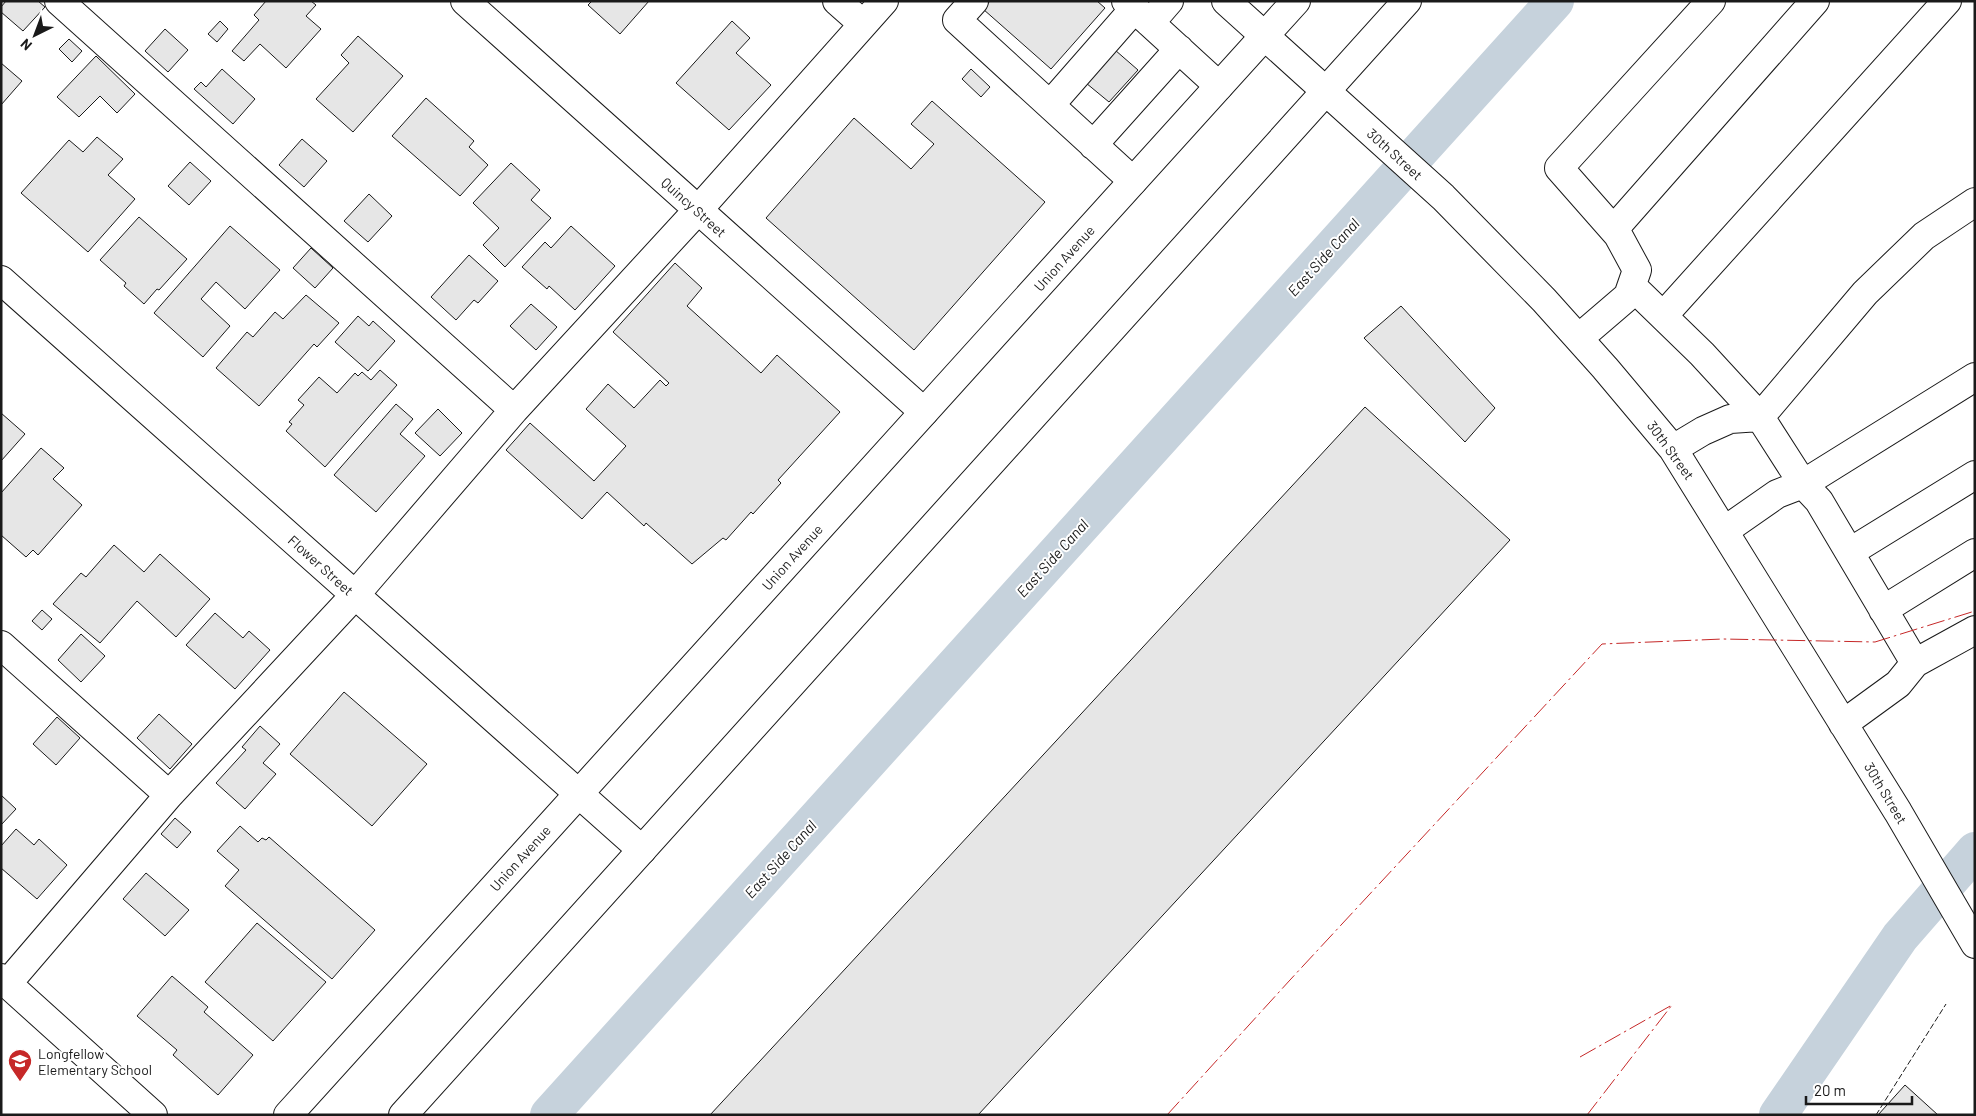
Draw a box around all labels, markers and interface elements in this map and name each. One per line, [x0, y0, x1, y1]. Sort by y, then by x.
north arrow [10, 10, 60, 60]
text: N [17, 36, 35, 54]
street label: 30th Street [1364, 125, 1426, 183]
street label: Quincy Street [658, 173, 730, 241]
water label: East Side Canal [1283, 214, 1363, 300]
street label: Union Avenue [1030, 222, 1098, 294]
street label: 30th Street [1644, 417, 1698, 483]
water label: East Side Canal [1012, 515, 1092, 601]
street label: Union Avenue [758, 521, 826, 593]
street label: Flower Street [285, 531, 357, 599]
street label: 30th Street [1861, 759, 1911, 827]
water label: East Side Canal [740, 816, 820, 902]
street label: Union Avenue [486, 822, 554, 894]
place label: Longfellow Elementary School [38, 1045, 152, 1078]
school or university icon: Longfellow Elementary School [7, 1048, 33, 1082]
scale bar [1806, 1074, 1912, 1106]
text: 20 m [1814, 1081, 1846, 1099]

